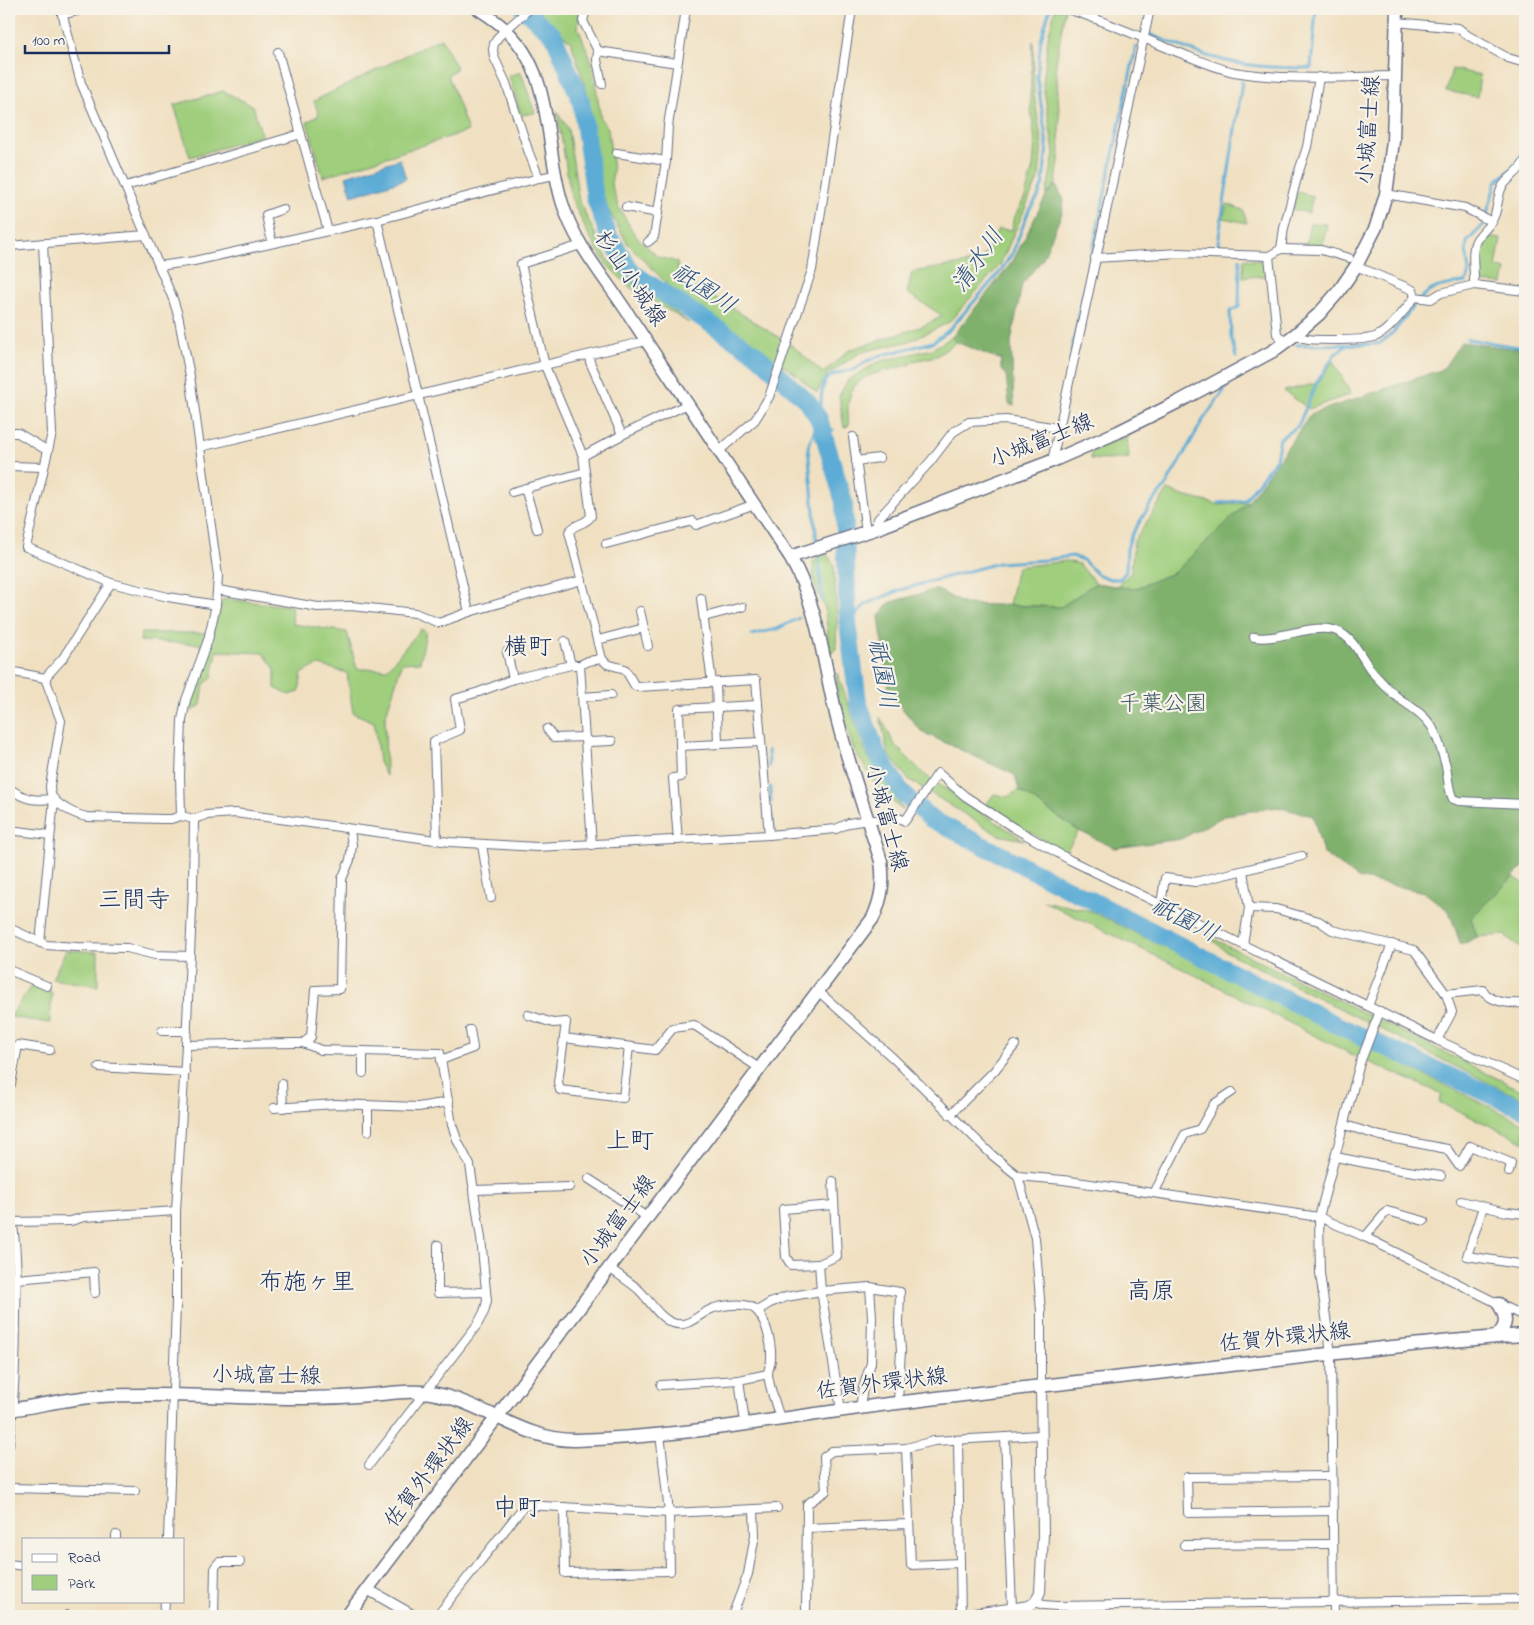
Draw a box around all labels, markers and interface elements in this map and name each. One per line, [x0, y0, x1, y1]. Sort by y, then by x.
scale bar [25, 22, 169, 54]
text: 100 m [32, 30, 65, 52]
street label: 小城富士線 [1350, 74, 1390, 186]
water label: 清水川 [944, 221, 1014, 301]
street label: 杉山小城線 [585, 224, 673, 334]
water label: 祇園川 [663, 255, 743, 325]
street label: 小城富士線 [985, 407, 1099, 477]
district label: 横町 [504, 631, 552, 666]
water label: 祇園川 [858, 636, 904, 712]
park label: 千葉公園 [1119, 689, 1207, 721]
street label: 小城富士線 [855, 761, 915, 875]
district label: 三間寺 [98, 884, 170, 919]
water label: 祇園川 [1144, 889, 1224, 953]
district label: 上町 [606, 1125, 654, 1160]
street label: 小城富士線 [573, 1168, 665, 1276]
district label: 布施ヶ里 [259, 1266, 355, 1301]
district label: 高原 [1127, 1275, 1175, 1310]
street label: 佐賀外環状線 [1218, 1316, 1352, 1362]
street label: 小城富士線 [211, 1360, 321, 1394]
street label: 佐賀外環状線 [815, 1361, 949, 1409]
street label: 佐賀外環状線 [377, 1411, 483, 1535]
district label: 中町 [493, 1492, 541, 1527]
legend [22, 1538, 185, 1602]
text: Road [68, 1547, 101, 1569]
text: Park [68, 1573, 96, 1595]

